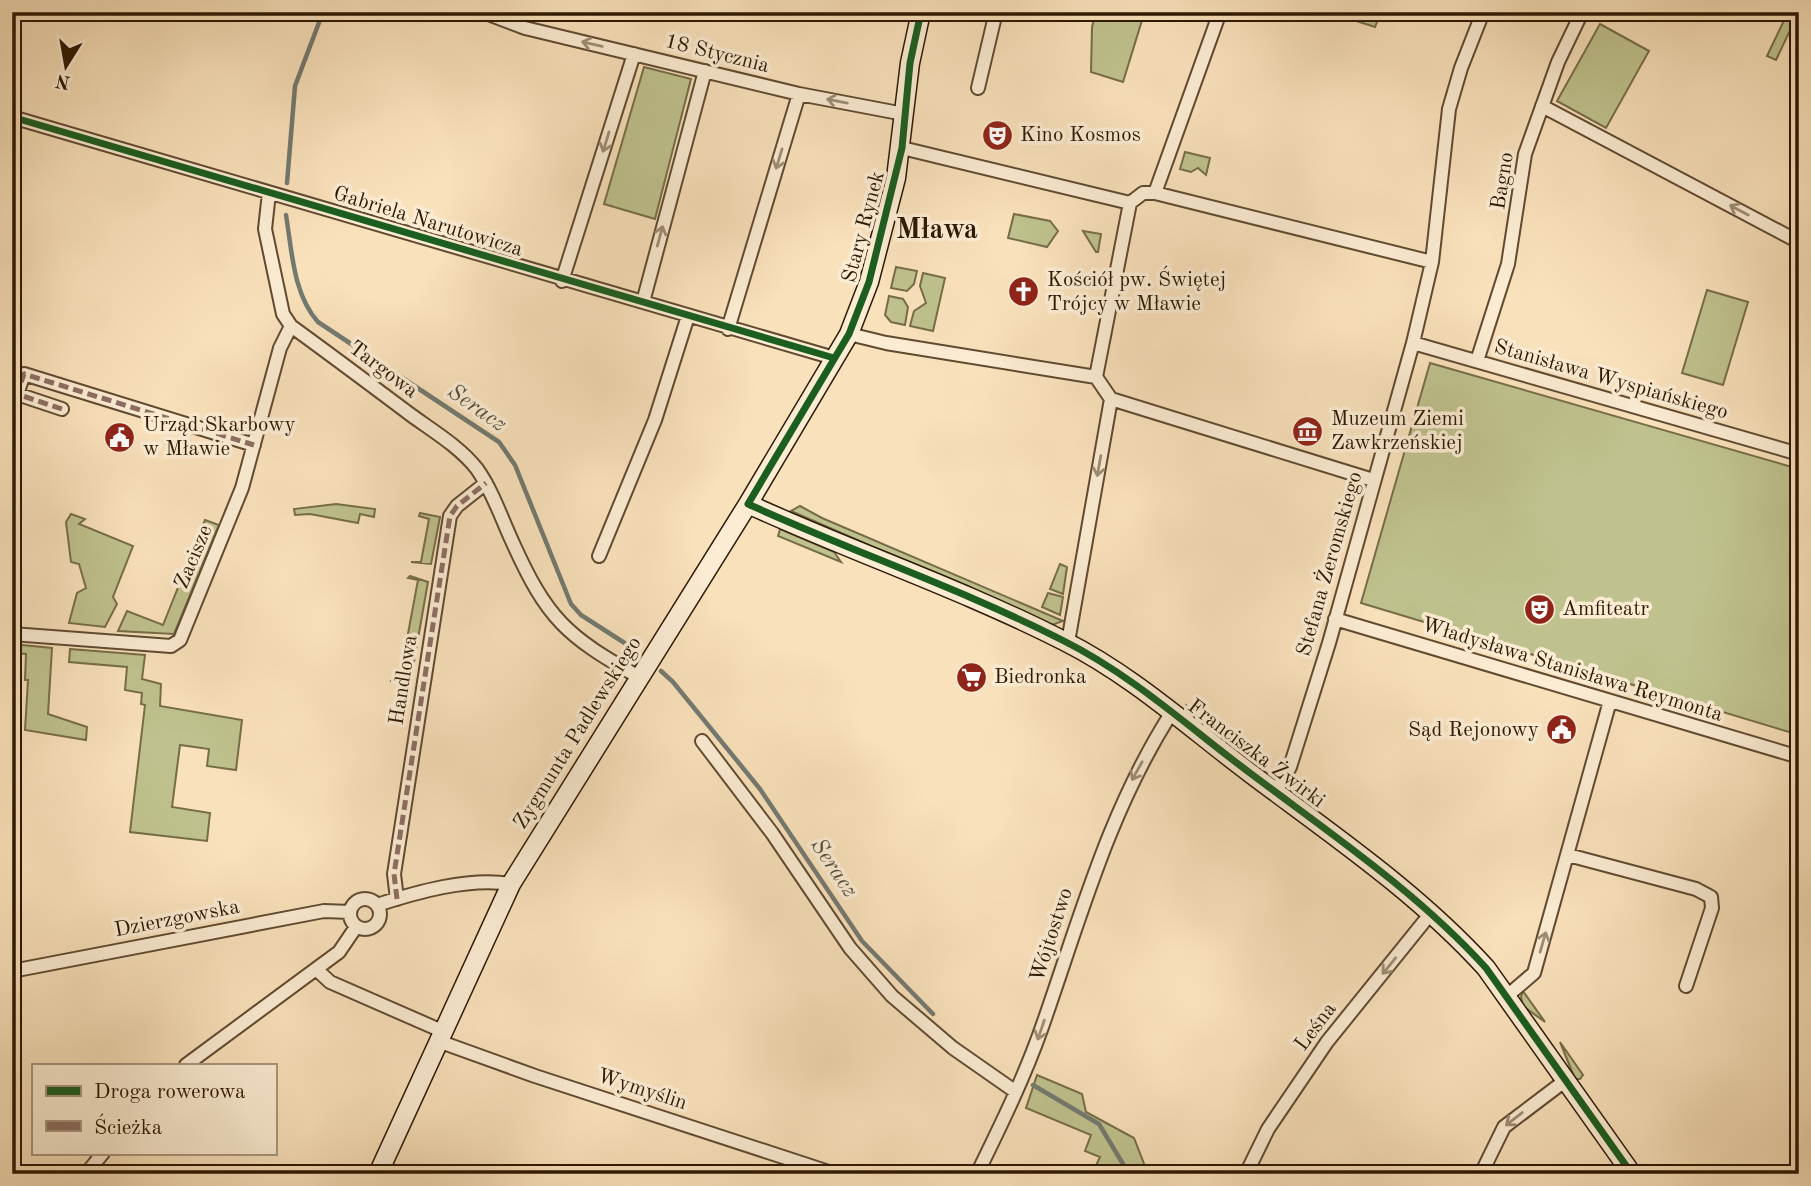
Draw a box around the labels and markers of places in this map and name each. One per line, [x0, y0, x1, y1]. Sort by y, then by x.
theatre icon: Kino Kosmos [980, 118, 1014, 152]
place label: Kino Kosmos [1020, 125, 1141, 146]
place label: Kościół pw. Świętej Trójcy w Mławie [1047, 265, 1226, 315]
church icon: Kościół pw. Świętej Trójcy w Mławie [1007, 275, 1041, 309]
place label: Muzeum Ziemi Zawkrzeńskiej [1331, 409, 1464, 454]
museum icon: Muzeum Ziemi Zawkrzeńskiej [1291, 414, 1325, 448]
place label: Urząd Skarbowy w Mławie [143, 415, 296, 460]
public building icon: Urząd Skarbowy w Mławie [103, 420, 137, 454]
theatre icon: Amfiteatr [1522, 592, 1556, 626]
place label: Amfiteatr [1562, 599, 1650, 620]
supermarket icon: Biedronka [954, 660, 988, 694]
place label: Biedronka [994, 667, 1086, 688]
public building icon: Sąd Rejonowy [1545, 713, 1579, 747]
place label: Sąd Rejonowy [1408, 720, 1539, 741]

